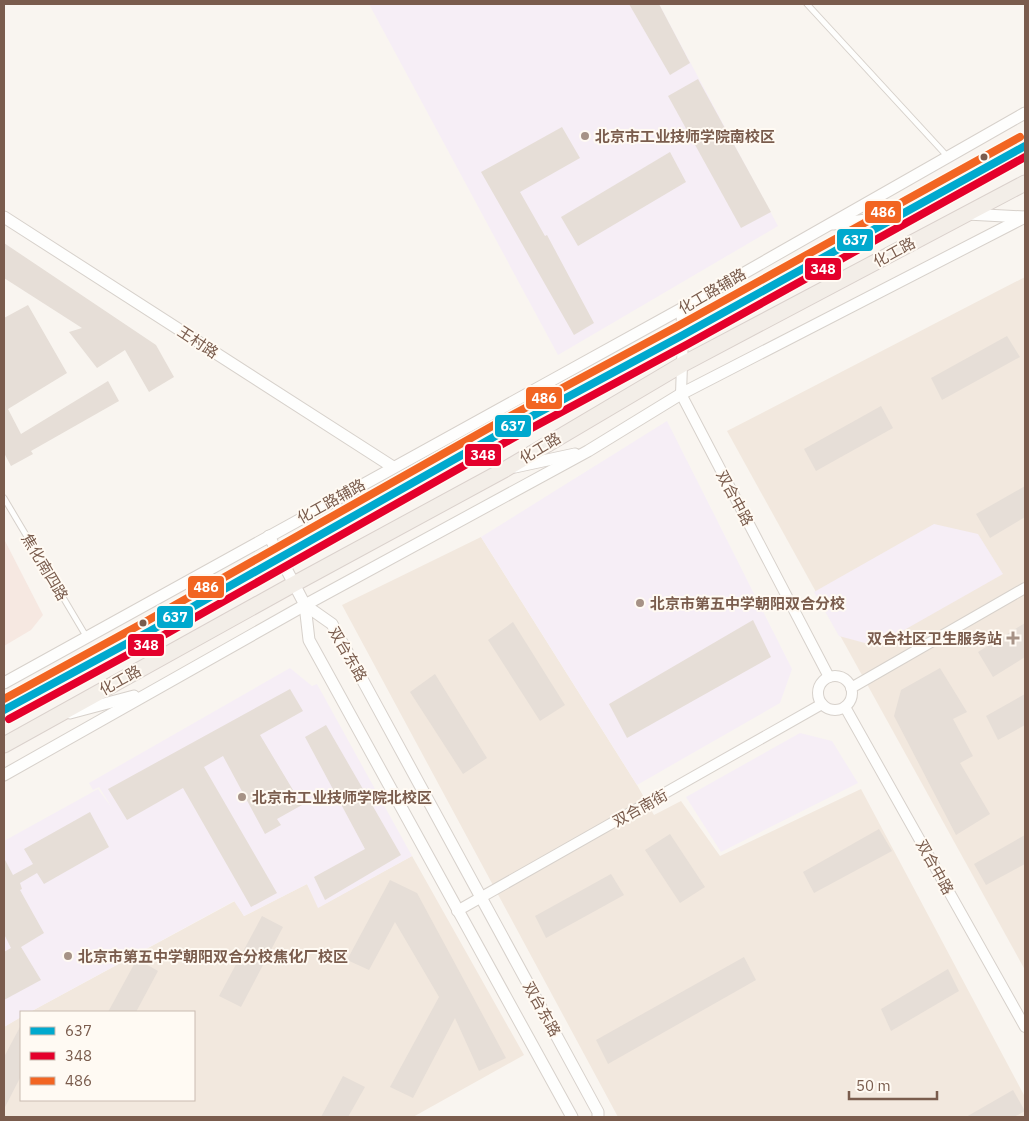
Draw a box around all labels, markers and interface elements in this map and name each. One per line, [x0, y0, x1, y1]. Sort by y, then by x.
place label: 北京市工业技师学院南校区 [595, 127, 775, 146]
marker: 北京市工业技师学院南校区 [579, 130, 591, 142]
unlabelled marker [979, 152, 989, 162]
line badge: 486 [864, 200, 902, 224]
text: 486 [870, 203, 896, 221]
line badge: 637 [836, 228, 874, 252]
text: 637 [842, 231, 868, 249]
street label: 化工路 [870, 233, 918, 271]
line badge: 348 [804, 257, 842, 281]
text: 348 [810, 260, 836, 278]
street label: 化工路辅路 [675, 264, 749, 318]
street label: 王村路 [174, 322, 222, 362]
line badge: 486 [525, 386, 563, 410]
text: 486 [531, 389, 557, 407]
line badge: 637 [494, 414, 532, 438]
text: 637 [500, 417, 526, 435]
street label: 化工路 [516, 428, 564, 468]
line badge: 348 [464, 443, 502, 467]
text: 348 [470, 446, 496, 464]
street label: 双合中路 [713, 467, 757, 529]
street label: 化工路辅路 [294, 475, 368, 527]
street label: 焦化南四路 [18, 530, 72, 604]
line badge: 486 [187, 575, 225, 599]
text: 486 [193, 578, 219, 596]
place label: 北京市第五中学朝阳双合分校 [650, 594, 845, 613]
marker: 北京市第五中学朝阳双合分校 [634, 597, 646, 609]
line badge: 637 [156, 605, 194, 629]
text: 637 [162, 608, 188, 626]
unlabelled marker [138, 618, 148, 628]
street label: 双台东路 [325, 623, 371, 685]
place label: 双合社区卫生服务站 [867, 629, 1002, 648]
marker: 双合社区卫生服务站 [1006, 631, 1020, 645]
line badge: 348 [127, 633, 165, 657]
text: 348 [133, 636, 159, 654]
street label: 化工路 [96, 661, 144, 699]
street label: 双合南街 [609, 785, 671, 831]
place label: 北京市工业技师学院北校区 [252, 788, 432, 807]
marker: 北京市工业技师学院北校区 [236, 791, 248, 803]
street label: 双合中路 [912, 836, 958, 898]
place label: 北京市第五中学朝阳双合分校焦化厂校区 [78, 947, 348, 966]
marker: 北京市第五中学朝阳双合分校焦化厂校区 [62, 950, 74, 962]
street label: 双台东路 [519, 978, 565, 1040]
legend [20, 1011, 195, 1101]
text: 637 [65, 1021, 92, 1040]
text: 348 [65, 1046, 92, 1065]
scale bar [849, 1068, 936, 1100]
text: 486 [65, 1071, 92, 1090]
text: 50 m [856, 1076, 891, 1095]

